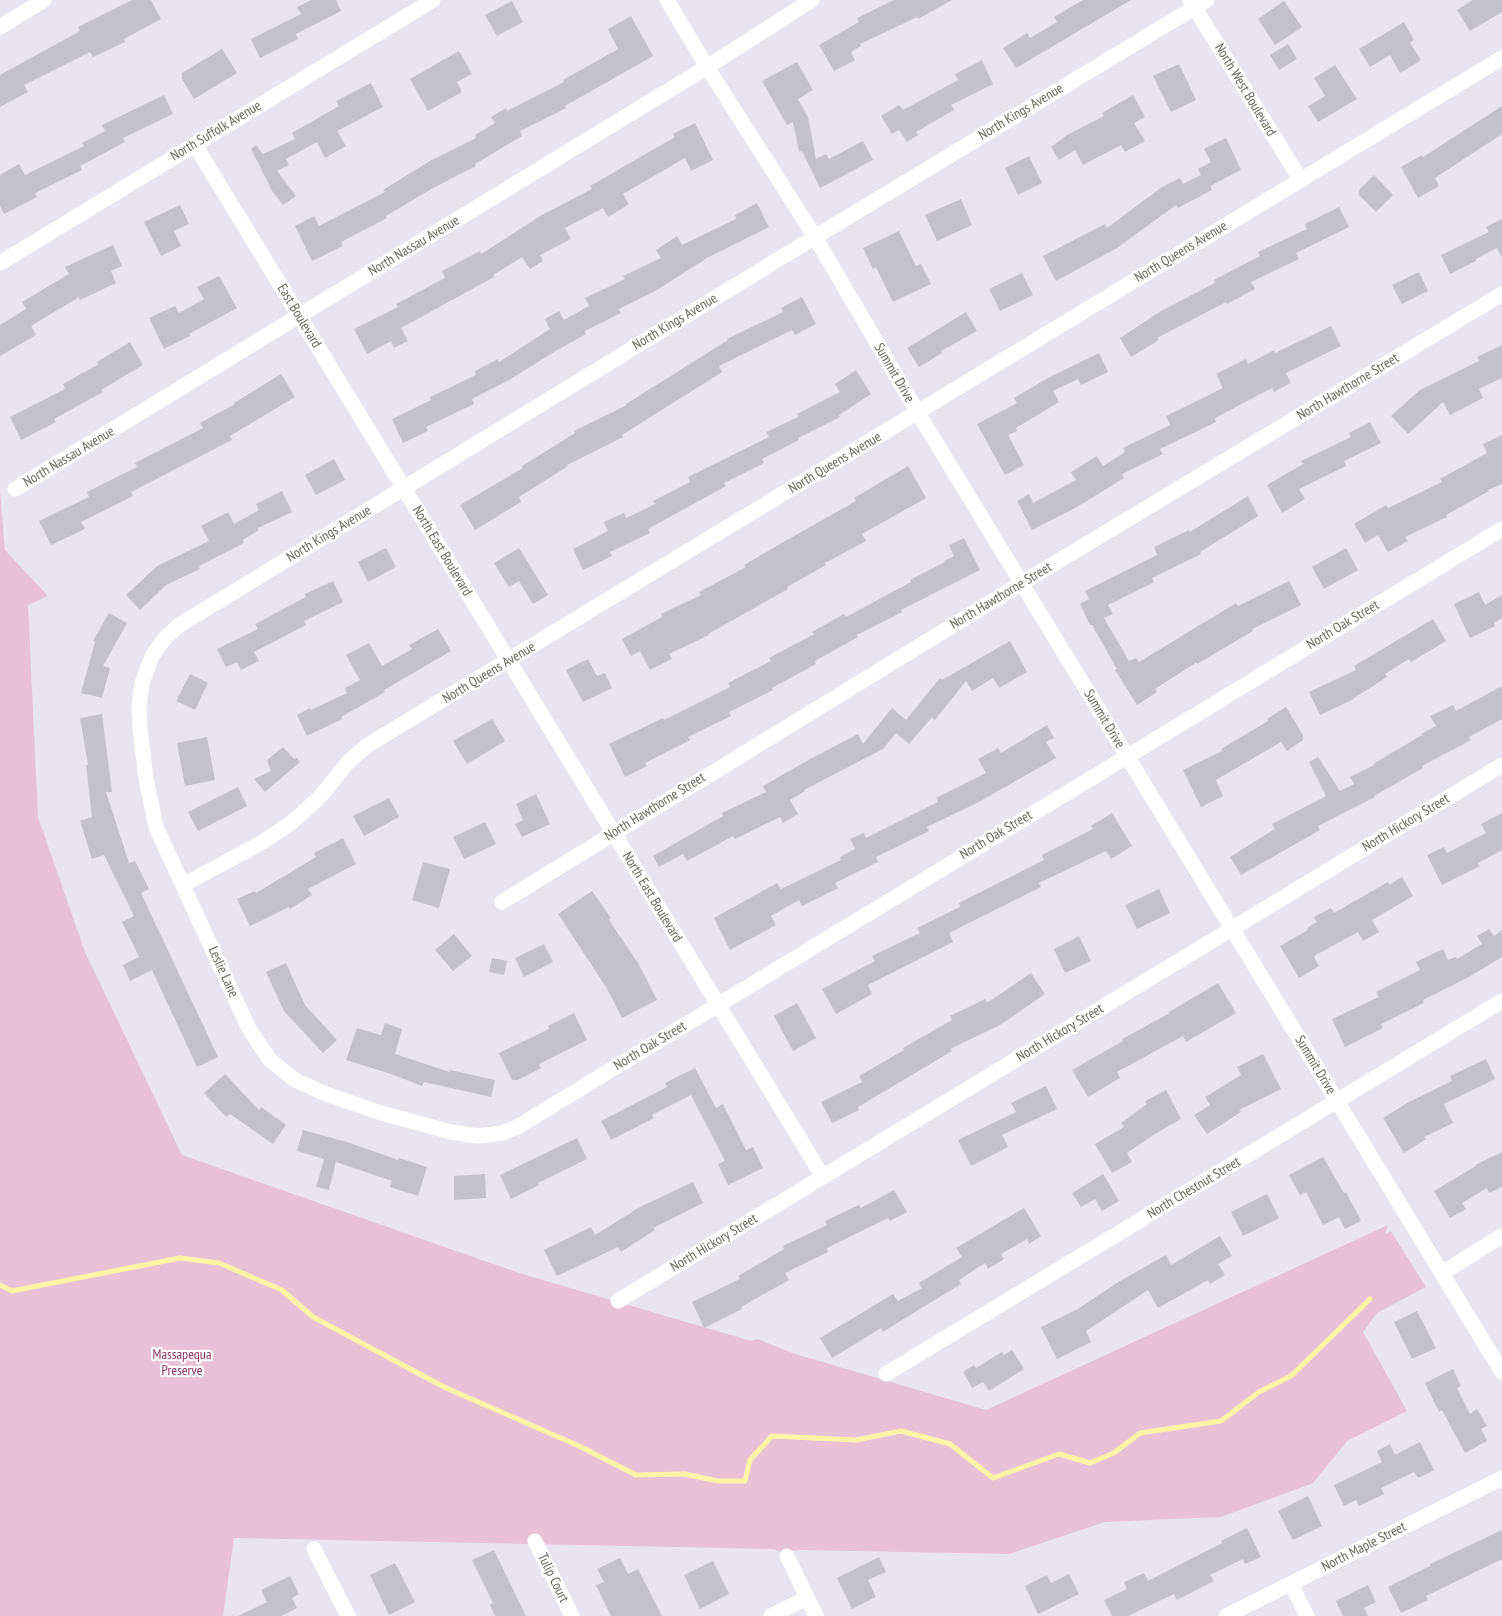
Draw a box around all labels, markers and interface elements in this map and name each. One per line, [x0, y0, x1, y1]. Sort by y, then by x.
street label: North West Boulevard [1211, 40, 1279, 140]
street label: North Kings Avenue [976, 80, 1066, 144]
street label: North Suffolk Avenue [168, 97, 264, 165]
street label: North Nassau Avenue [365, 212, 463, 280]
street label: North Queens Avenue [1132, 218, 1230, 286]
street label: East Boulevard [273, 281, 325, 351]
street label: North Kings Avenue [630, 290, 720, 354]
street label: Summit Drive [870, 340, 918, 406]
street label: North Hawthorne Street [1294, 350, 1402, 424]
street label: North Nassau Avenue [20, 423, 118, 491]
street label: North Queens Avenue [786, 429, 884, 497]
street label: North Kings Avenue [284, 502, 374, 566]
street label: North East Boulevard [408, 503, 476, 599]
street label: North Hawthorne Street [947, 559, 1055, 633]
street label: North Oak Street [1304, 597, 1382, 653]
street label: North Queens Avenue [440, 639, 538, 707]
street label: Summit Drive [1080, 687, 1128, 751]
street label: North Hawthorne Street [601, 769, 709, 845]
street label: North Hickory Street [1359, 790, 1453, 856]
street label: North Oak Street [957, 807, 1035, 863]
street label: North East Boulevard [618, 849, 686, 945]
street label: Leslie Lane [204, 944, 242, 1000]
street label: North Hickory Street [1013, 1000, 1107, 1066]
street label: North Oak Street [611, 1018, 689, 1074]
street label: Summit Drive [1291, 1033, 1339, 1097]
street label: North Chestnut Street [1144, 1154, 1244, 1222]
street label: North Hickory Street [667, 1210, 761, 1276]
park label: Massapequa Preserve [152, 1347, 212, 1380]
street label: North Maple Street [1319, 1519, 1409, 1575]
street label: Tulip Court [534, 1551, 572, 1605]

